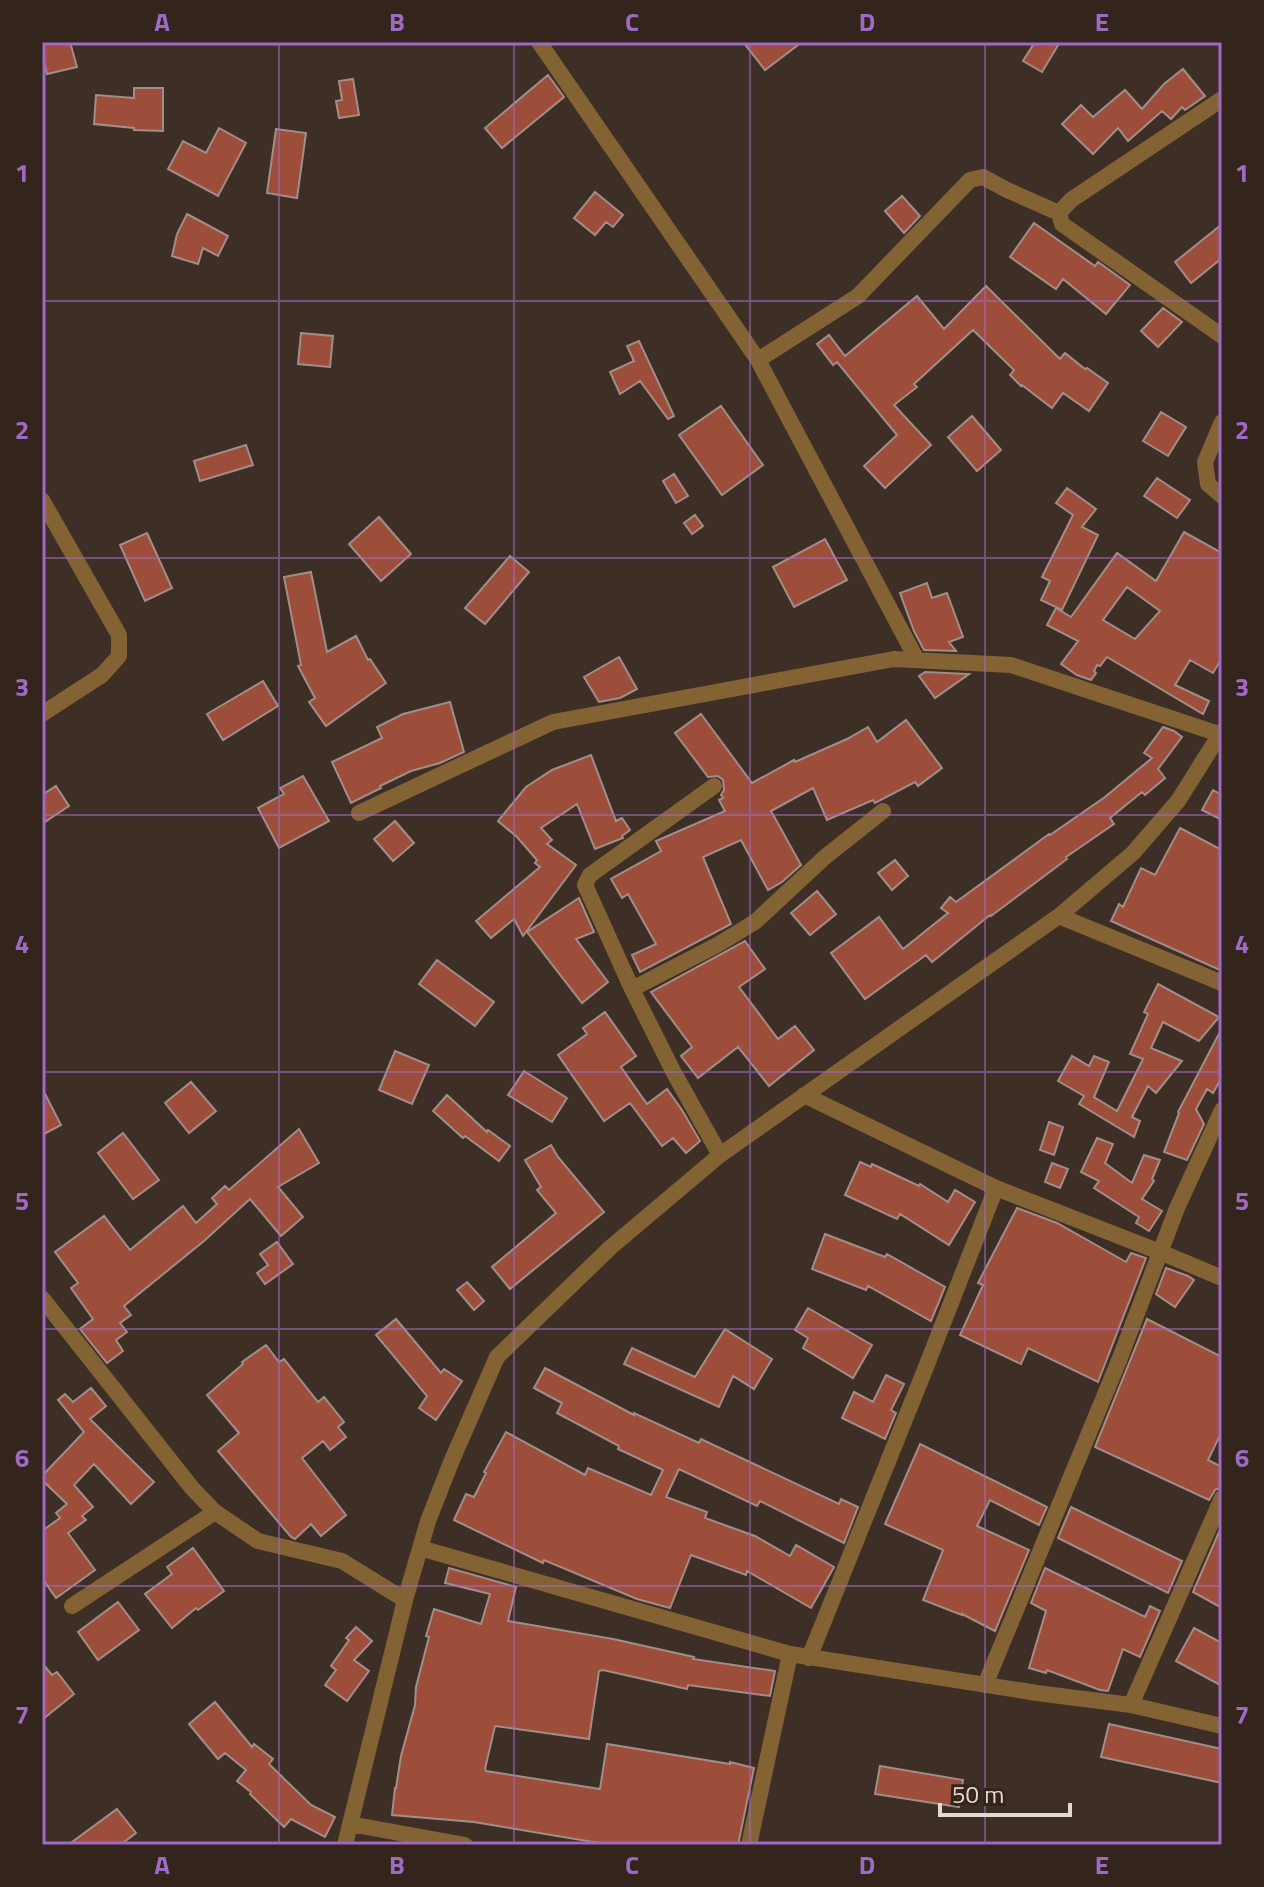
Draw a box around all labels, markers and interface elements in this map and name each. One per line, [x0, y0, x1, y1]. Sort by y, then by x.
text: A [154, 2, 170, 41]
text: B [389, 2, 405, 41]
text: C [625, 2, 639, 41]
text: D [859, 2, 875, 41]
text: E [1095, 2, 1109, 41]
text: 1 [15, 153, 29, 192]
text: 1 [1235, 153, 1249, 192]
text: 2 [15, 410, 29, 449]
text: 2 [1235, 410, 1249, 449]
text: 3 [15, 667, 29, 706]
text: 3 [1235, 667, 1249, 706]
text: 4 [15, 924, 29, 963]
text: 4 [1235, 924, 1249, 963]
text: 5 [15, 1181, 29, 1220]
text: 5 [1235, 1181, 1249, 1220]
text: 6 [15, 1438, 29, 1477]
text: 6 [1235, 1438, 1249, 1477]
text: 7 [15, 1695, 29, 1734]
text: 7 [1235, 1695, 1249, 1734]
scale bar [940, 1767, 1070, 1817]
text: 50 m [952, 1776, 1004, 1812]
text: A [154, 1845, 170, 1884]
text: B [389, 1845, 405, 1884]
text: C [625, 1845, 639, 1884]
text: D [859, 1845, 875, 1884]
text: E [1095, 1845, 1109, 1884]

